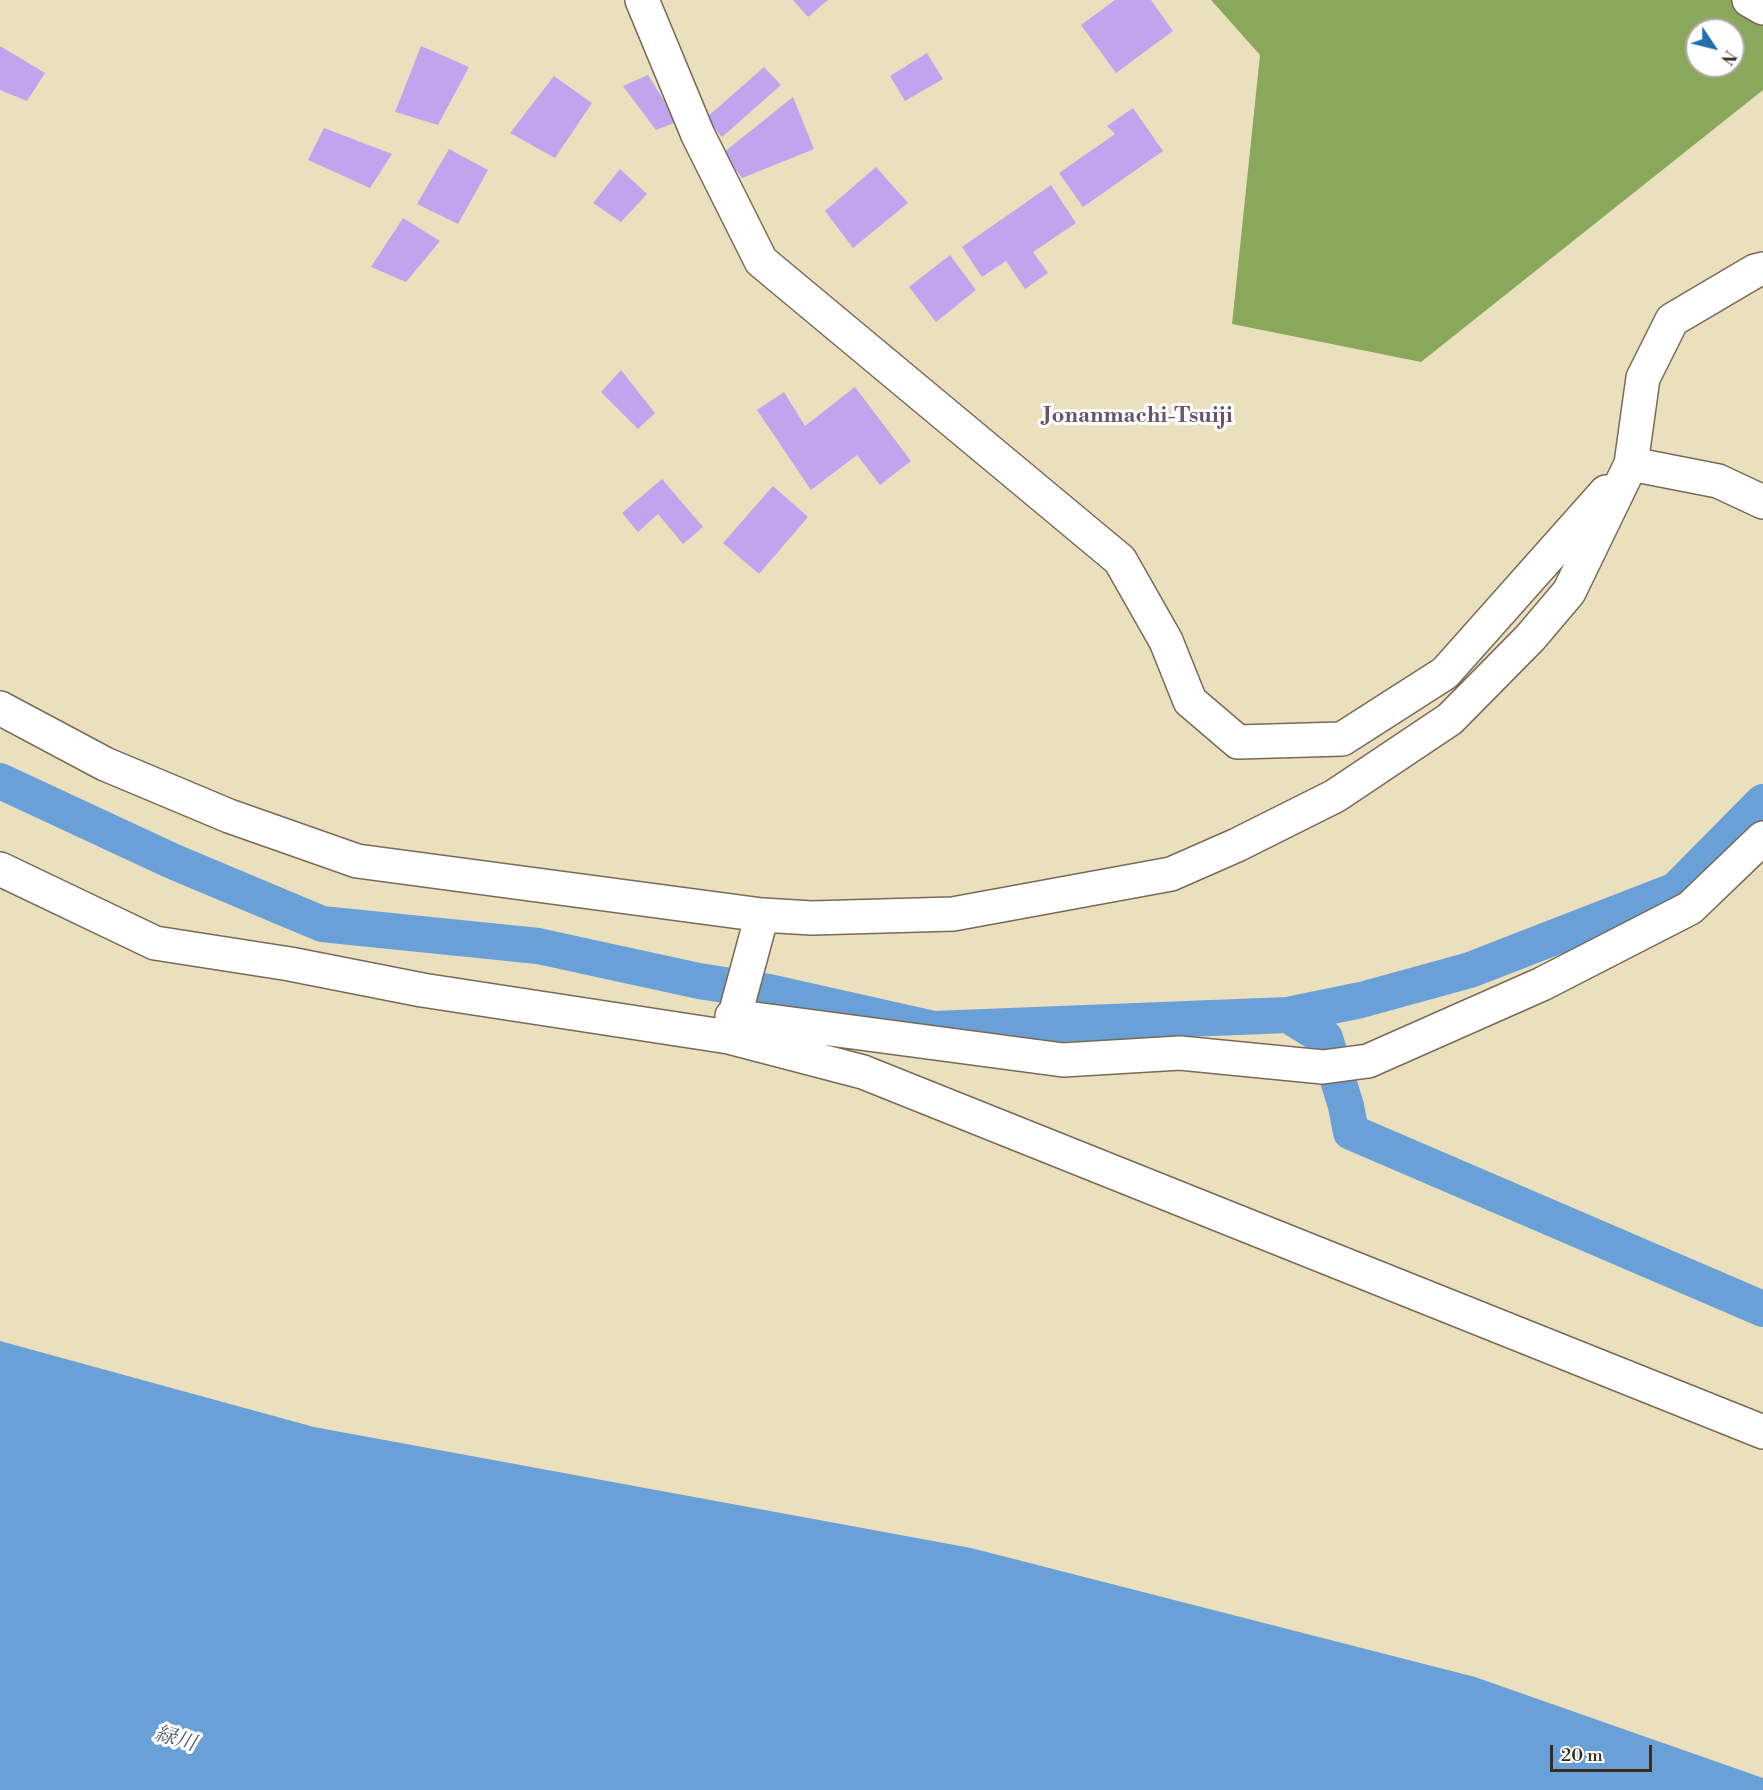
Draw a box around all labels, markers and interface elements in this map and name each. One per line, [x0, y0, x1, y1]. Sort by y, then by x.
north arrow [1685, 18, 1745, 78]
text: N [1716, 46, 1740, 68]
district label: Jonanmachi-Tsuiji [1043, 404, 1233, 430]
water label: 緑川 [151, 1722, 199, 1758]
scale bar [1553, 1733, 1655, 1771]
text: 20 m [1561, 1744, 1603, 1767]

